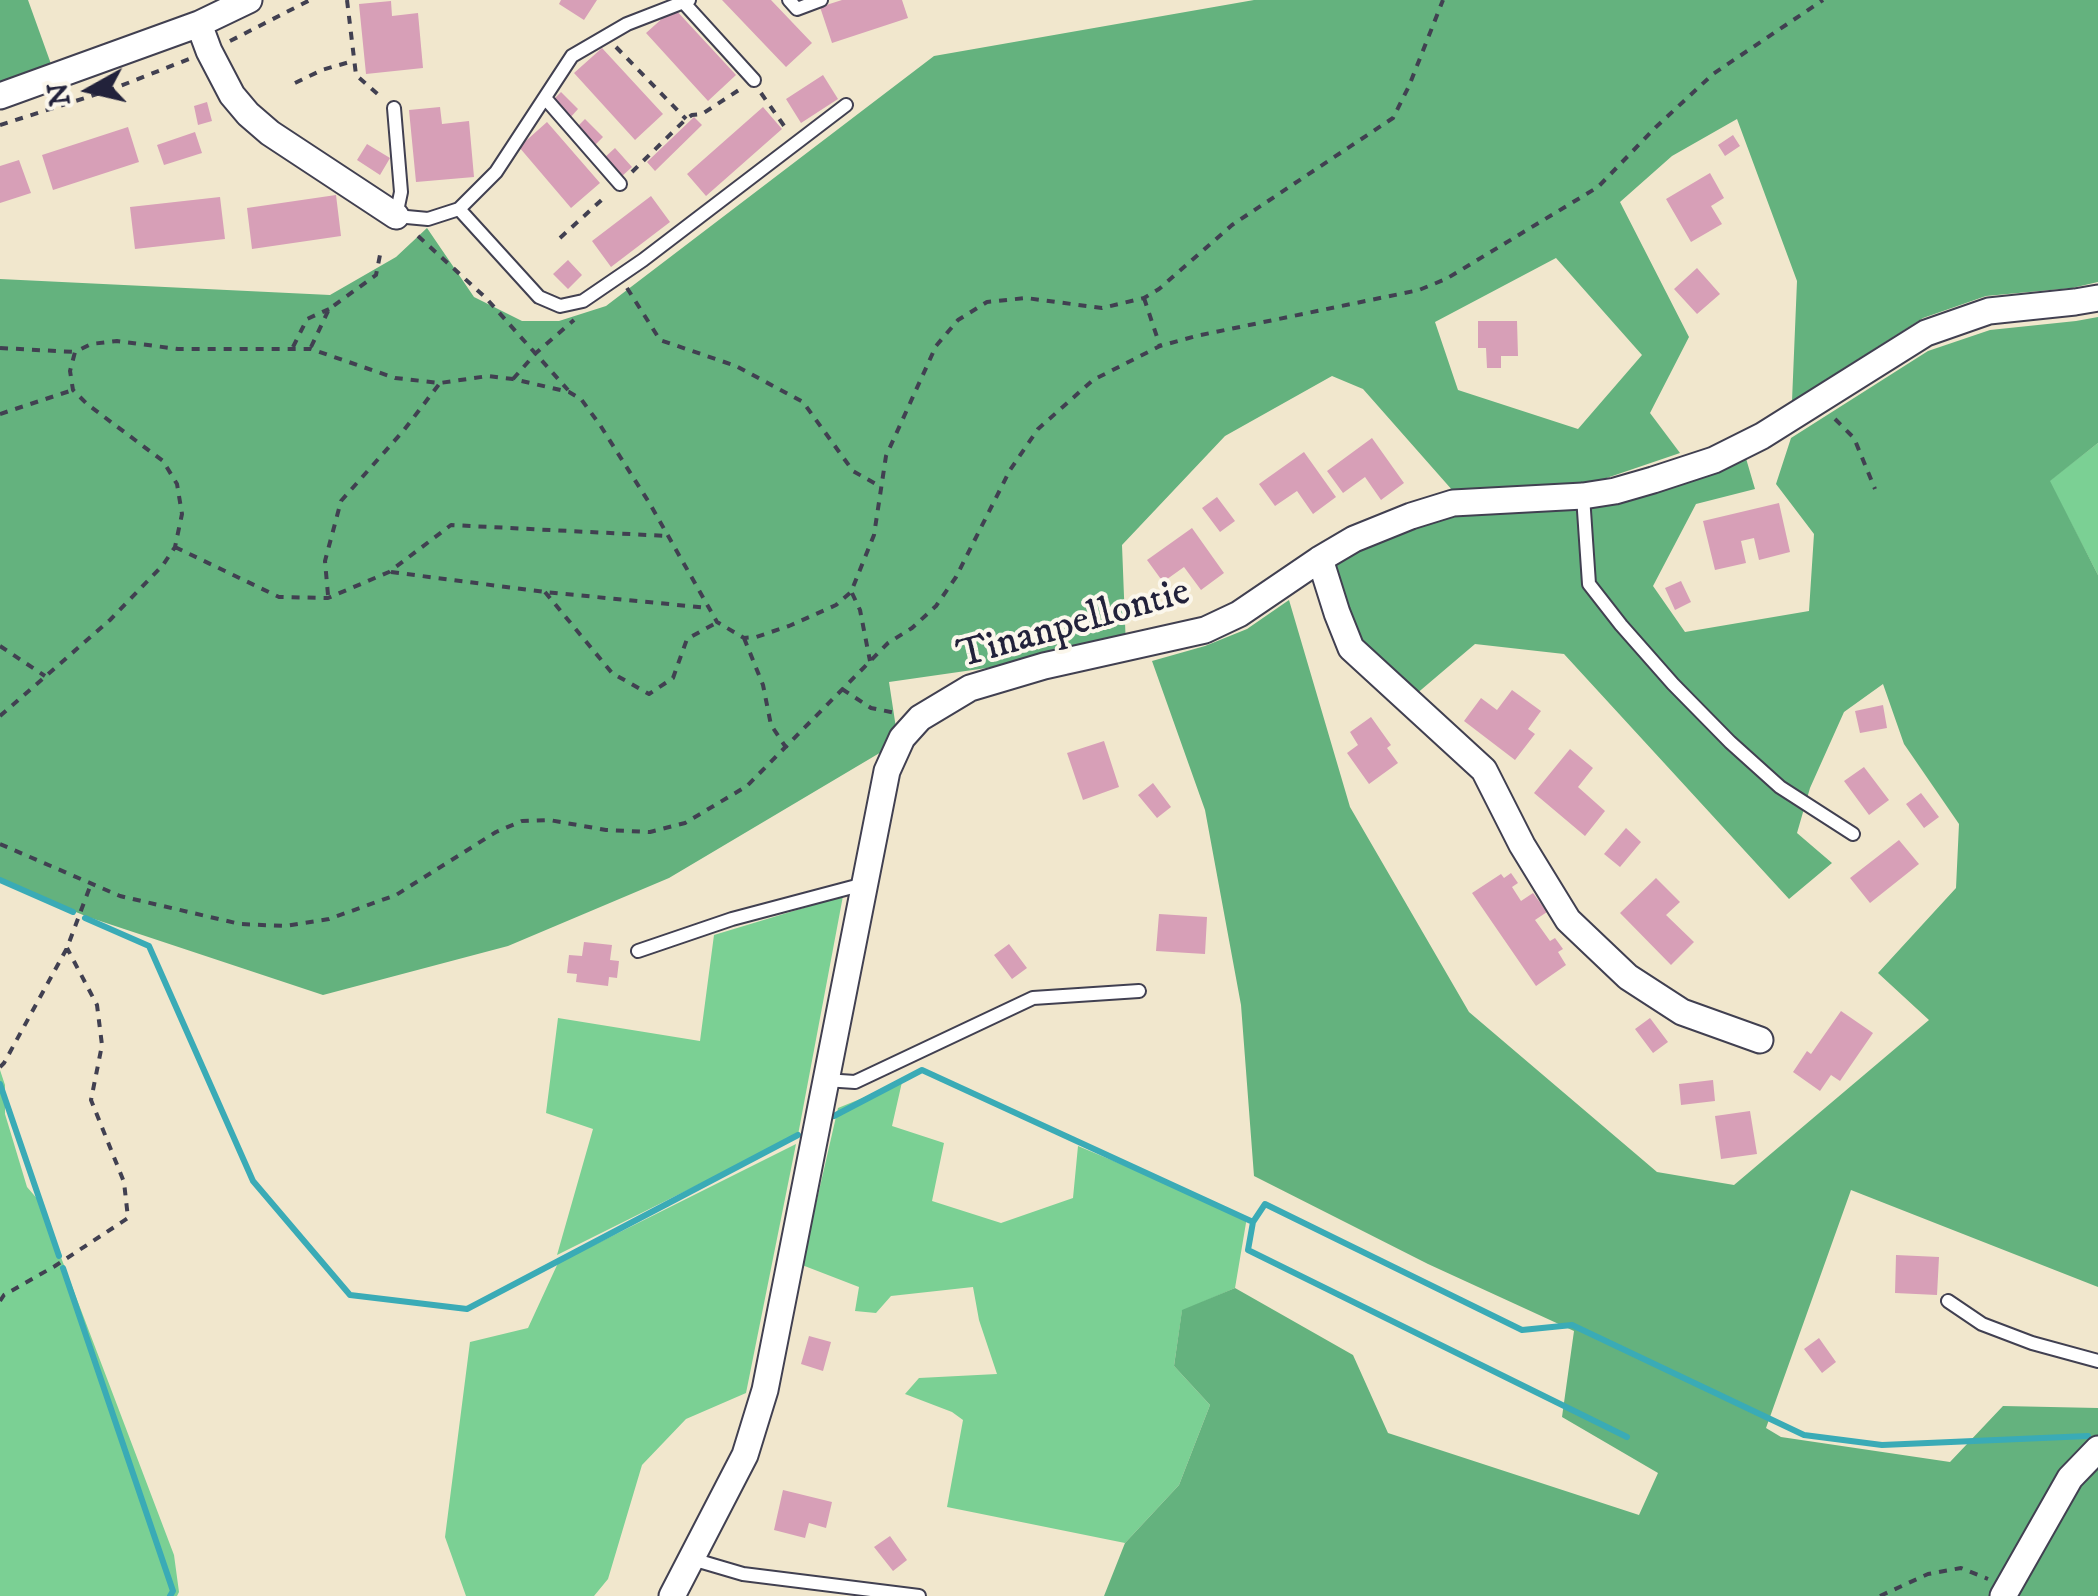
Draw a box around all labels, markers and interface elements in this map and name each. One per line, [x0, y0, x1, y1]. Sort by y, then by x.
north arrow [40, 40, 140, 140]
text: N [41, 80, 79, 108]
street label: Tinanpellontie [952, 570, 1196, 682]

